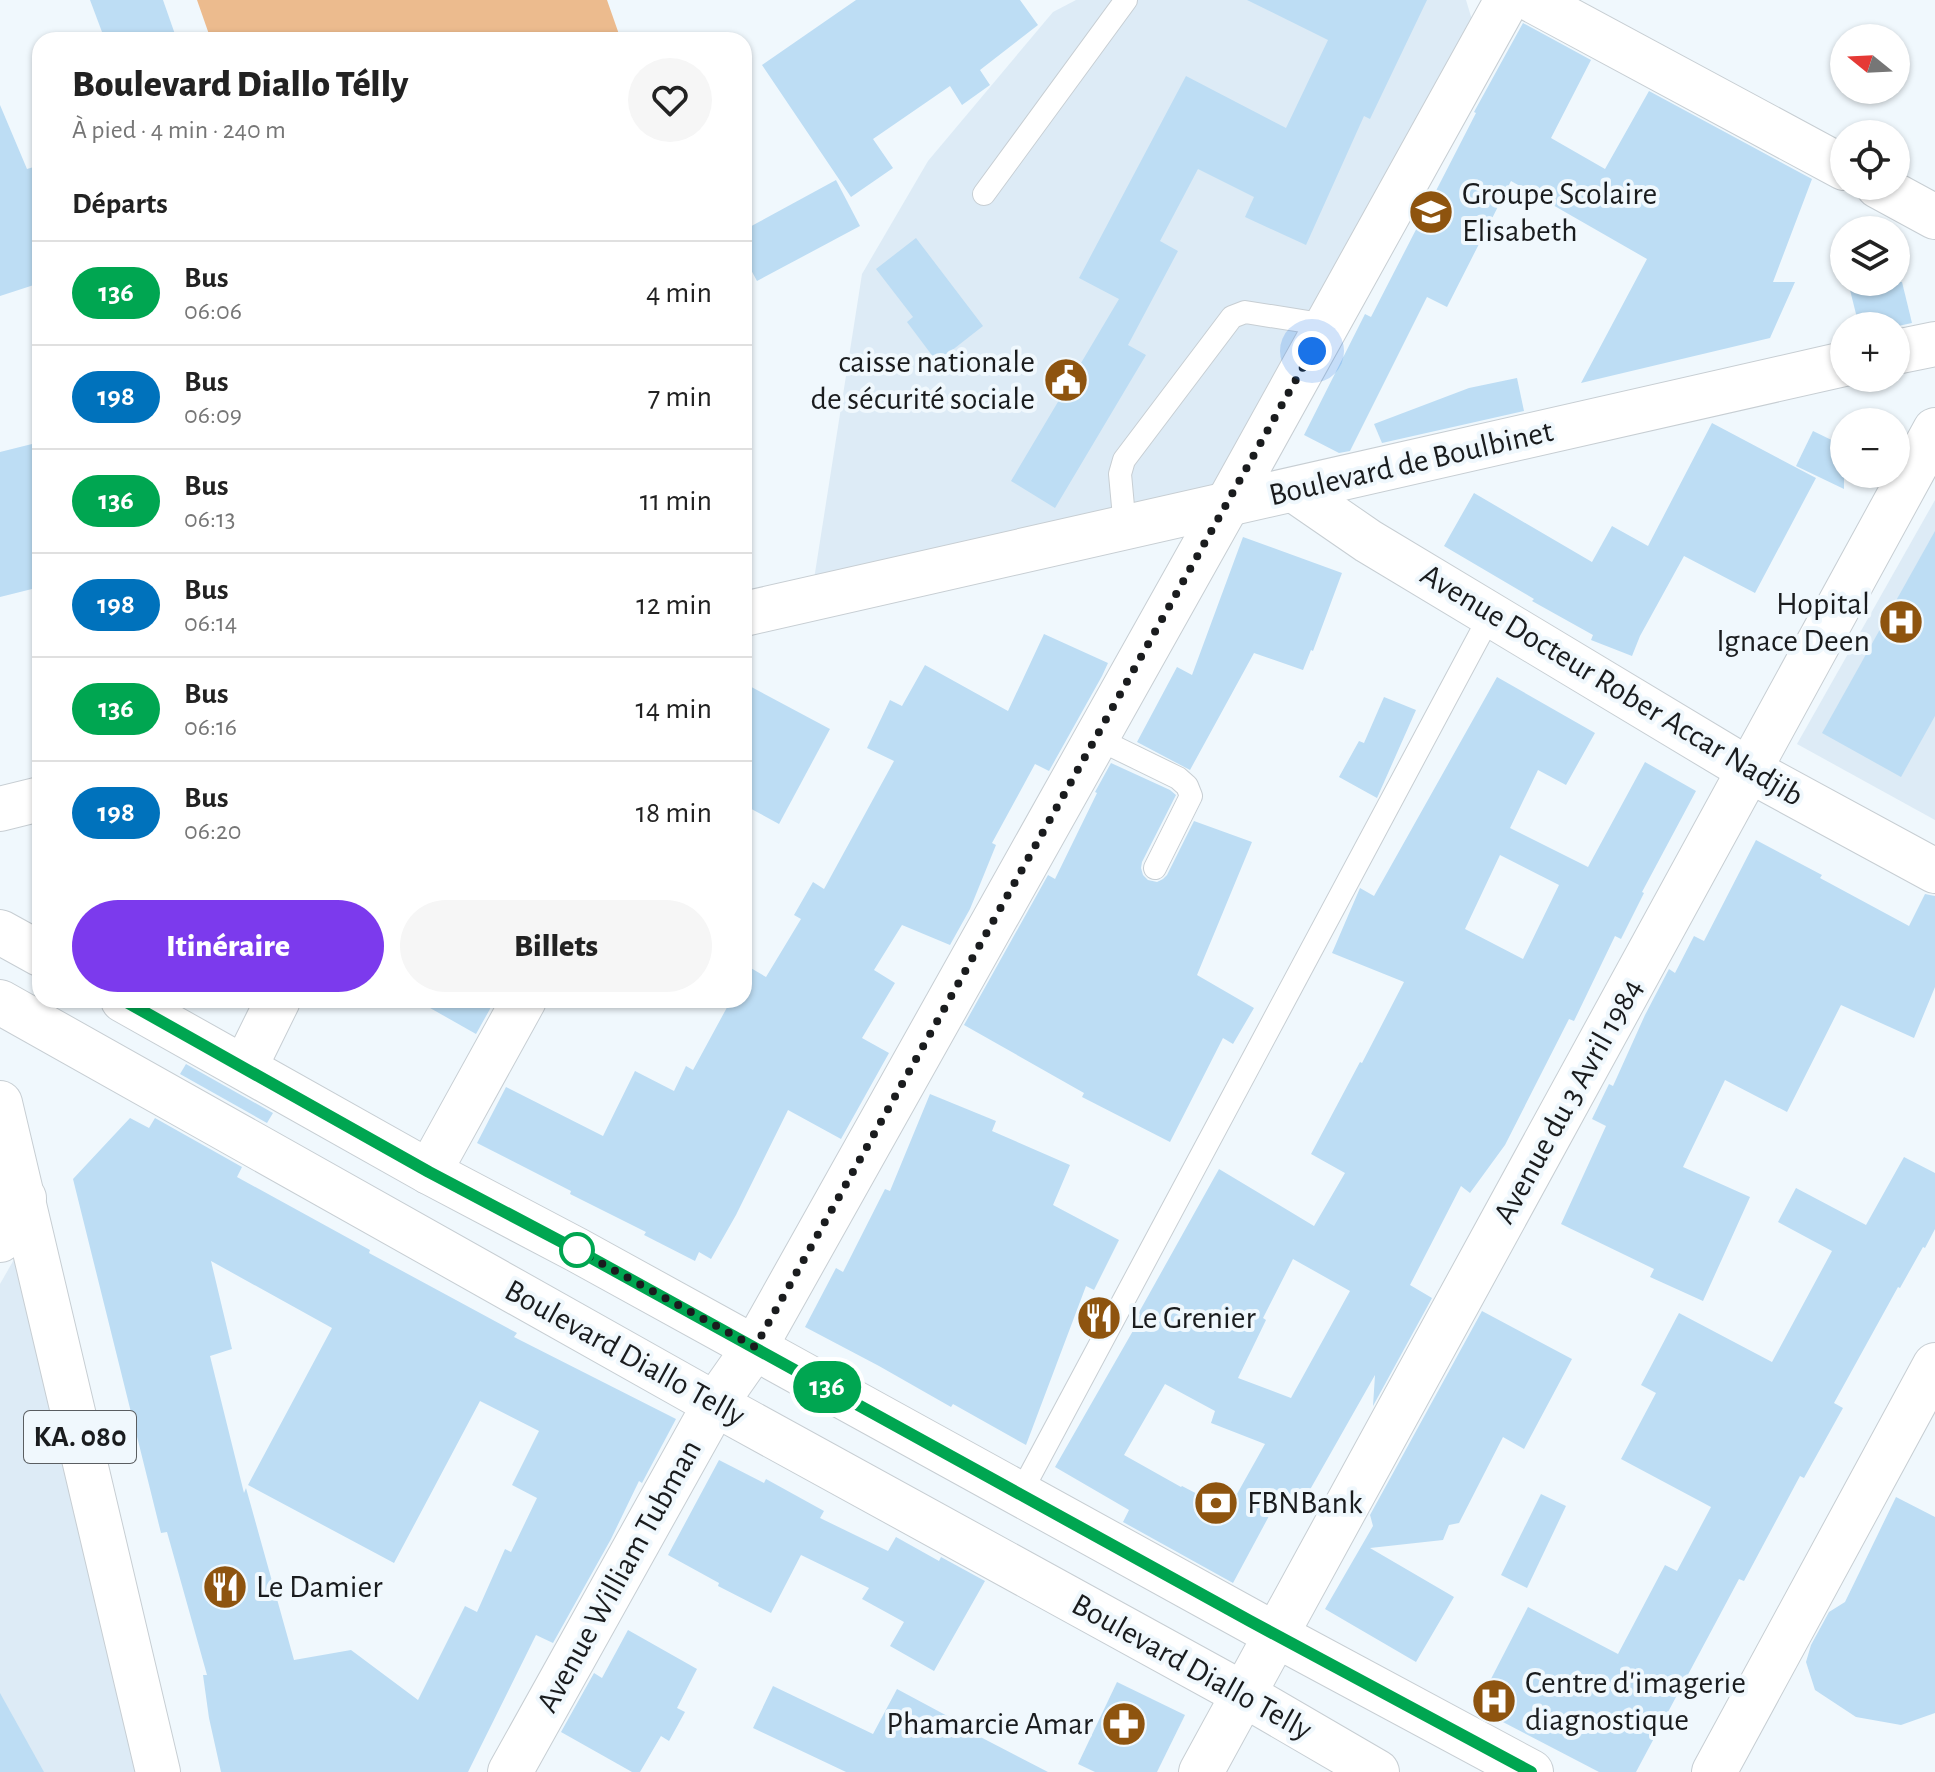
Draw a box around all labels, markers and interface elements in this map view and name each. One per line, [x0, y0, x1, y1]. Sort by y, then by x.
north arrow [1830, 24, 1910, 104]
map controls [1830, 24, 1910, 488]
button: heart [628, 58, 712, 142]
text: Boulevard Diallo Télly [72, 66, 408, 104]
text: À pied · 4 min · 240 m [72, 117, 286, 143]
button: locate [1830, 120, 1910, 200]
place label: Groupe Scolaire Elisabeth [1462, 178, 1657, 247]
school or university icon: Groupe Scolaire Elisabeth [1407, 188, 1455, 236]
text: Départs [72, 189, 168, 219]
button: layers [1830, 216, 1910, 296]
text: Bus [184, 263, 229, 293]
text: 4 min [646, 278, 712, 308]
text: 136 [98, 279, 134, 307]
text: 06:06 [184, 298, 242, 324]
button: + [1830, 312, 1910, 392]
your location [1292, 331, 1332, 371]
place label: caisse nationale de sécurité sociale [811, 346, 1035, 415]
public building icon: caisse nationale de sécurité sociale [1042, 356, 1090, 404]
text: Bus [184, 367, 229, 397]
text: 7 min [648, 382, 712, 412]
text: 198 [97, 383, 135, 411]
text: 06:09 [184, 402, 242, 428]
button: − [1830, 408, 1910, 488]
street label: Boulevard de Boulbinet [1266, 415, 1556, 511]
text: Bus [184, 471, 229, 501]
text: 11 min [640, 486, 712, 516]
text: 136 [98, 487, 134, 515]
text: 06:13 [184, 506, 236, 532]
street label: Avenue Docteur Rober Accar Nadjib [1415, 558, 1809, 812]
text: Bus [184, 575, 229, 605]
place label: Hopital Ignace Deen [1716, 588, 1870, 657]
text: 12 min [636, 590, 712, 620]
text: 198 [97, 591, 135, 619]
hospital icon: Hopital Ignace Deen [1877, 598, 1925, 646]
text: 06:14 [184, 610, 237, 636]
text: Bus [184, 679, 229, 709]
text: 14 min [636, 694, 712, 724]
text: 136 [98, 695, 134, 723]
text: 06:16 [184, 714, 237, 740]
text: Bus [184, 783, 229, 813]
text: 18 min [636, 798, 712, 828]
text: 198 [97, 799, 135, 827]
text: 06:20 [184, 818, 241, 844]
button: Itinéraire [72, 900, 384, 992]
button: Billets [400, 900, 712, 992]
street label: Avenue du 3 Avril 1984 [1487, 973, 1649, 1229]
unlabelled marker [560, 1233, 594, 1267]
street label: Boulevard Diallo Telly [500, 1274, 751, 1432]
restaurant icon: Le Grenier [1075, 1294, 1123, 1342]
place label: Le Grenier [1130, 1302, 1257, 1334]
line badge: 136 [781, 1361, 873, 1413]
text: 136 [809, 1373, 845, 1401]
road number: KA. 080 [24, 1411, 136, 1463]
street label: Avenue William Tubman [531, 1434, 707, 1718]
bank icon: FBNBank [1192, 1479, 1240, 1527]
place label: FBNBank [1247, 1487, 1363, 1519]
restaurant icon: Le Damier [201, 1563, 249, 1611]
place label: Le Damier [256, 1571, 383, 1603]
street label: Boulevard Diallo Telly [1067, 1588, 1318, 1746]
place label: Centre d'imagerie diagnostique [1525, 1667, 1746, 1736]
hospital icon: Centre d'imagerie diagnostique [1470, 1677, 1518, 1725]
pharmacy icon: Phamarcie Amar [1100, 1700, 1148, 1748]
place label: Phamarcie Amar [886, 1708, 1094, 1740]

